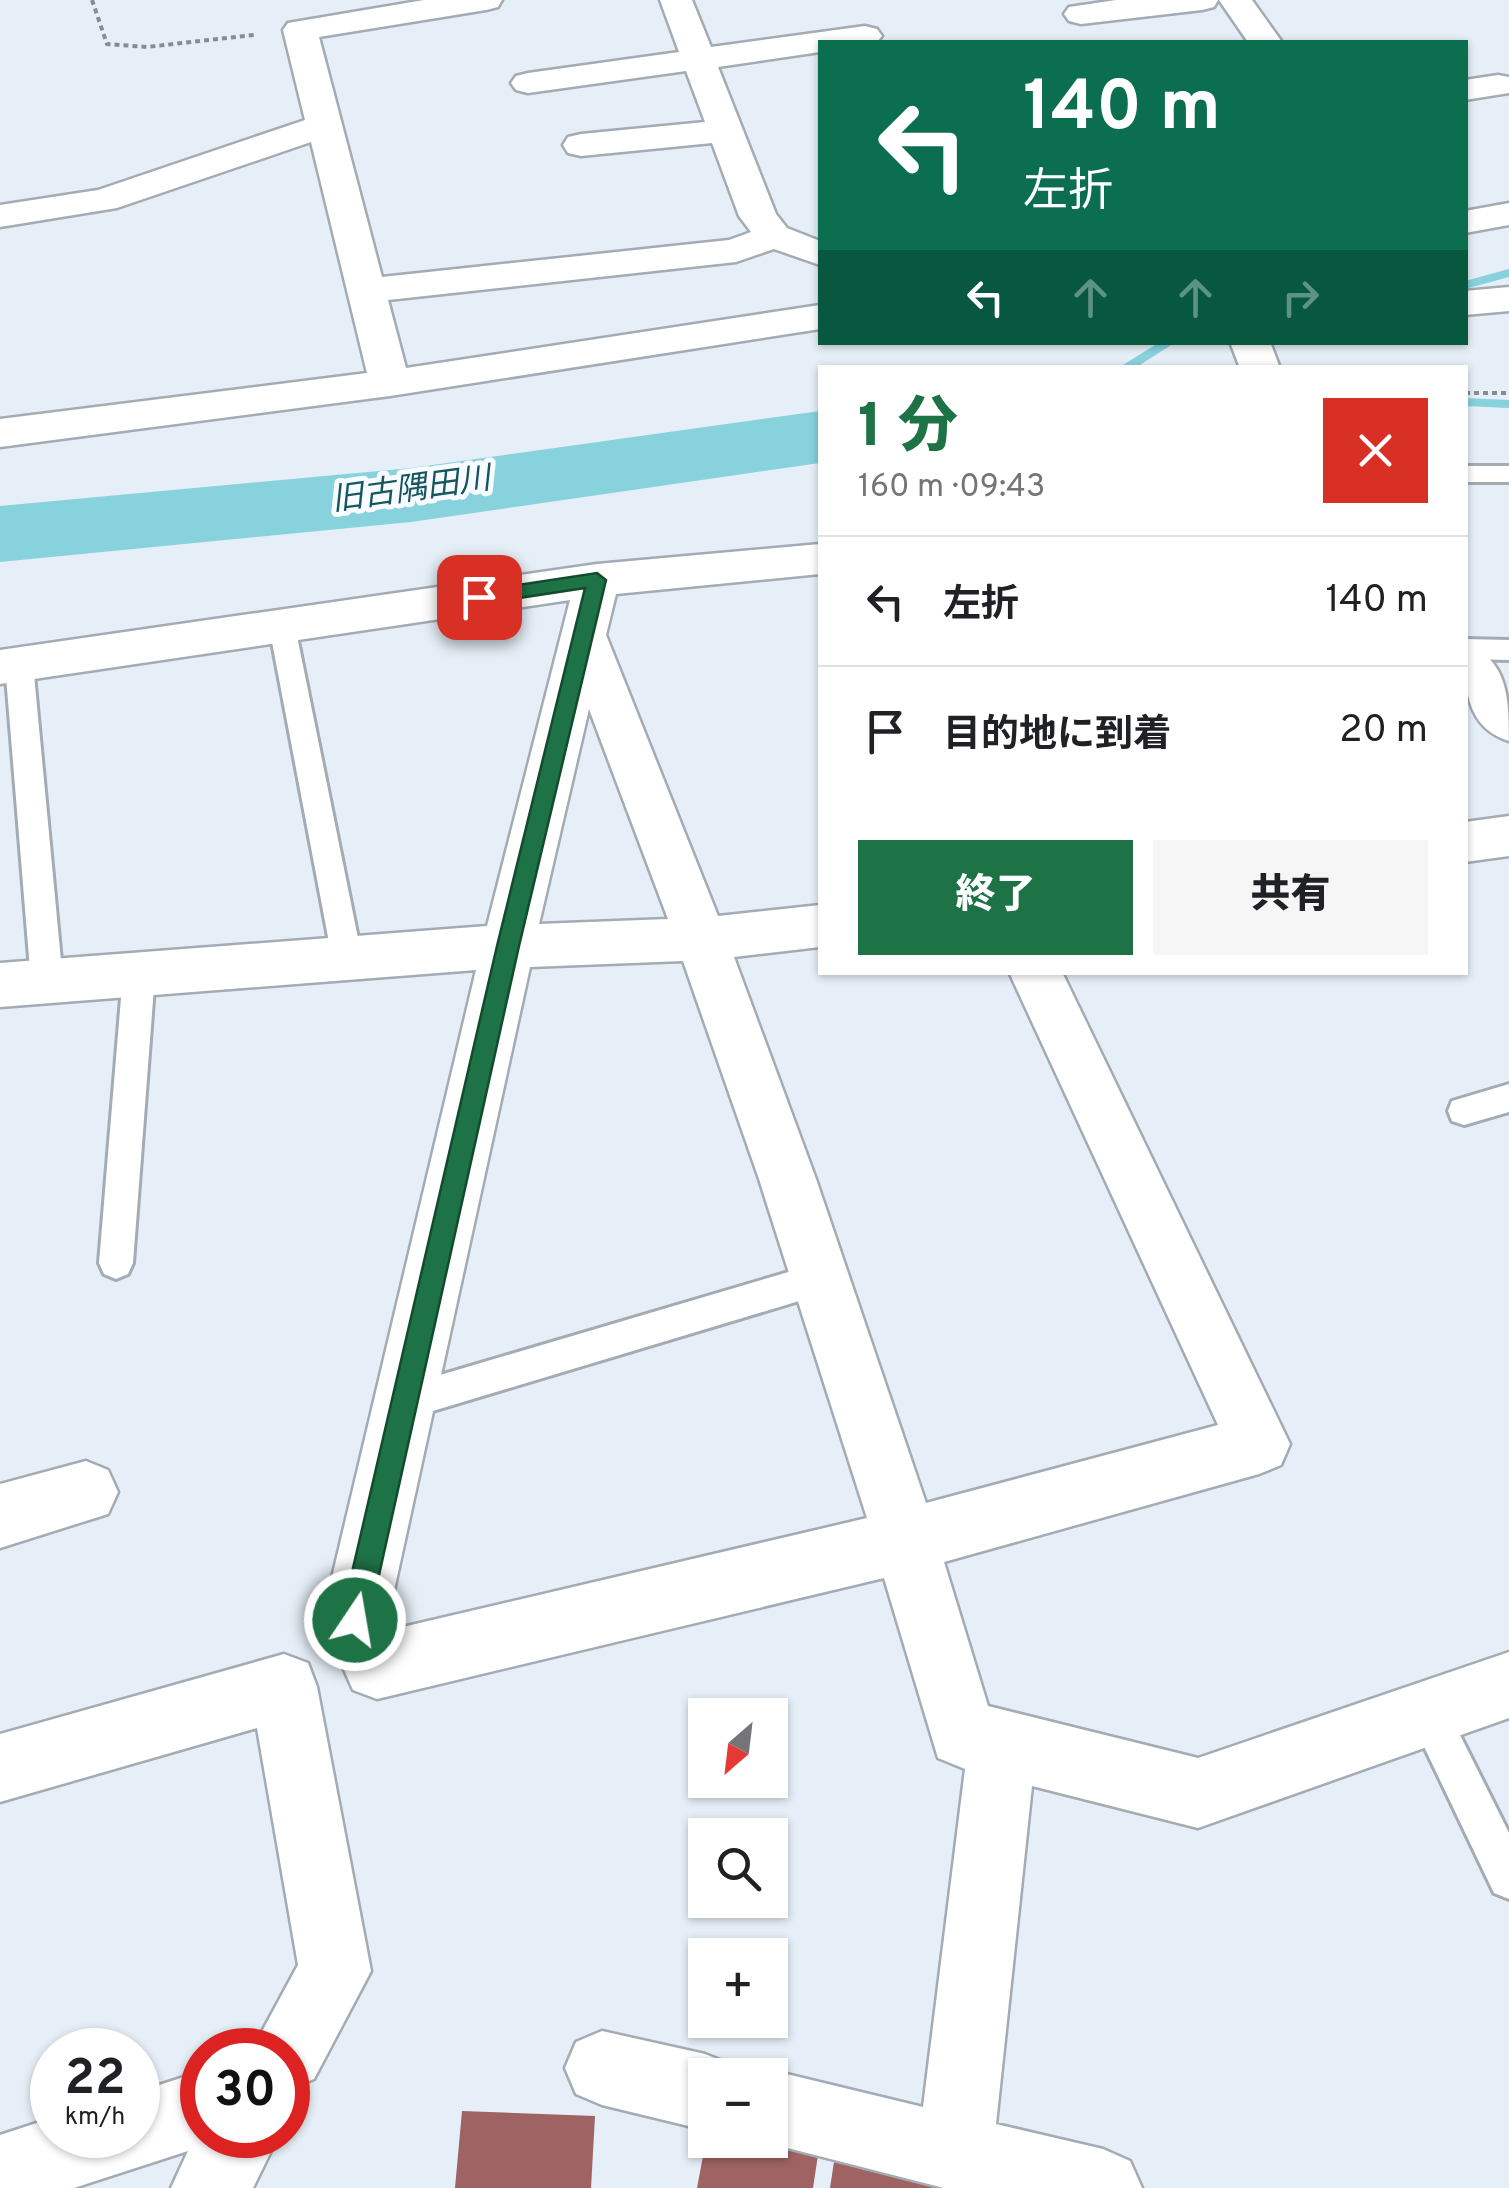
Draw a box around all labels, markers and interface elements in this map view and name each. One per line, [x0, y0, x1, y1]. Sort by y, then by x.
text: 140 m [1023, 66, 1221, 155]
icon: left [858, 80, 988, 210]
text: 左折 [1023, 165, 1113, 222]
icon: left [958, 270, 1013, 325]
icon: ahead [1063, 270, 1118, 325]
icon: ahead [1168, 270, 1223, 325]
icon: right [1273, 270, 1328, 325]
text: 1 分 [858, 392, 958, 468]
button: close [1323, 398, 1428, 503]
water label: 旧古隅田川 [329, 460, 496, 522]
text: 160 m · 09:43 [858, 468, 1045, 508]
pin [437, 555, 522, 640]
icon: arrive [452, 570, 507, 625]
icon: left [858, 574, 913, 629]
text: 140 m [1325, 577, 1428, 626]
text: 左折 [943, 582, 1019, 631]
icon: arrive [858, 704, 913, 759]
text: 20 m [1339, 707, 1428, 756]
text: 目的地に到着 [943, 712, 1171, 761]
button: 終了 [858, 840, 1133, 955]
button: 共有 [1153, 840, 1428, 955]
position arrow [303, 1568, 407, 1672]
north arrow [688, 1698, 788, 1798]
map controls [688, 1698, 788, 2158]
button: search [688, 1818, 788, 1918]
button: + [688, 1938, 788, 2038]
speed limit sign: 30 [180, 2028, 310, 2158]
text: 22 [64, 2049, 126, 2112]
button: − [688, 2058, 788, 2158]
text: km/h [65, 2102, 125, 2134]

